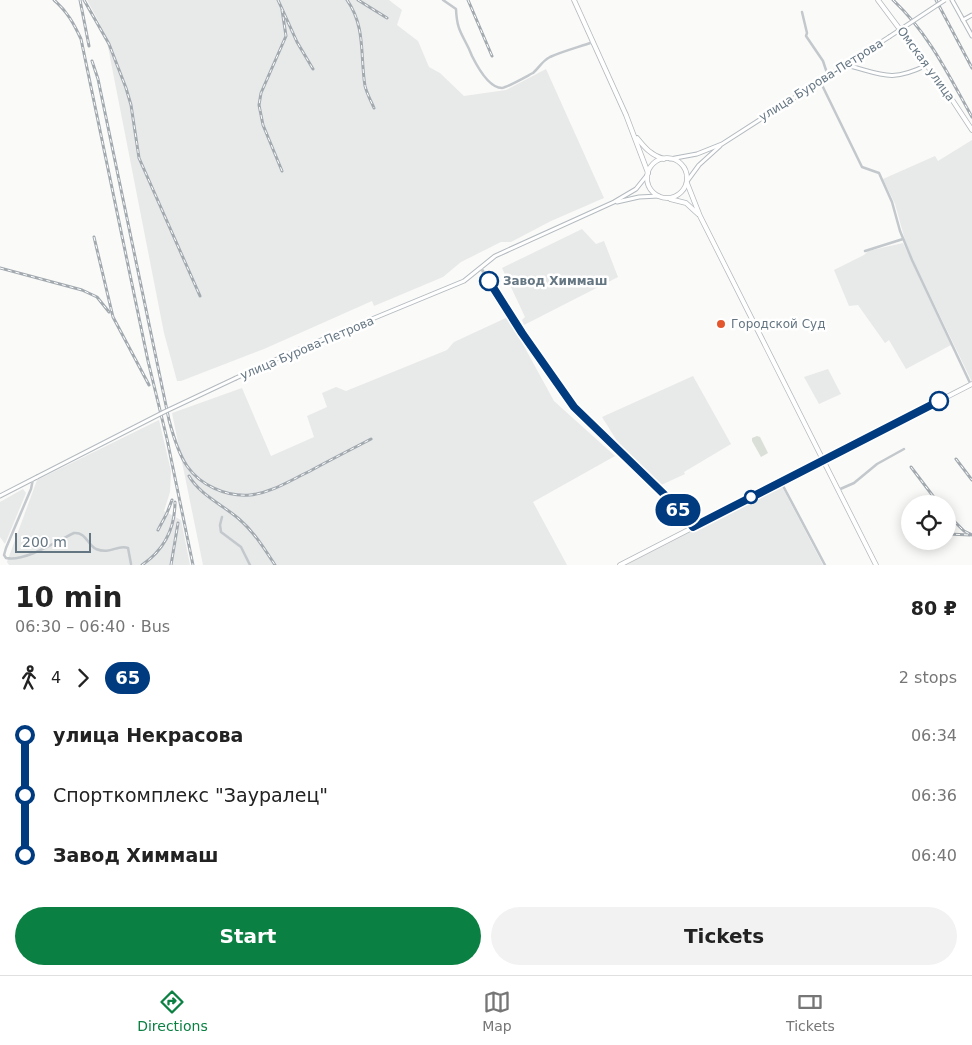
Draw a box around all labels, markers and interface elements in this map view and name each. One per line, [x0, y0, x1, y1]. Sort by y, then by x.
street label: Омская улица [894, 24, 958, 104]
street label: улица Бурова-Петрова [756, 36, 886, 124]
marker: Завод Химмаш [479, 271, 499, 291]
place label: Завод Химмаш [503, 274, 607, 288]
street label: улица Бурова-Петрова [238, 313, 376, 383]
place label: Городской Суд [731, 317, 826, 331]
marker: Городской Суд [715, 318, 727, 330]
unlabelled marker [929, 391, 949, 411]
unlabelled marker [744, 490, 758, 504]
line badge: 65 [656, 494, 700, 526]
map controls [901, 495, 956, 550]
button: locate [901, 495, 956, 550]
text: 65 [665, 499, 691, 520]
scale bar [15, 530, 91, 553]
text: 200 m [22, 534, 67, 550]
text: 10 min [15, 581, 122, 614]
text: 80 ₽ [911, 597, 957, 619]
text: 06:30 – 06:40 · Bus [15, 617, 170, 636]
icon: walk [15, 664, 43, 692]
icon: forward [69, 664, 97, 692]
text: 65 [115, 667, 140, 688]
text: 4 [51, 668, 61, 687]
text: 2 stops [899, 668, 957, 687]
text: улица Некрасова [53, 724, 243, 746]
text: 06:34 [911, 726, 957, 745]
text: Спорткомплекс "Зауралец" [53, 784, 328, 806]
text: 06:36 [911, 786, 957, 805]
text: Завод Химмаш [53, 844, 218, 866]
text: 06:40 [911, 846, 957, 865]
button: Start [15, 907, 481, 965]
button: Tickets [491, 907, 957, 965]
tab: Directions [137, 988, 208, 1034]
tab: Map [482, 988, 512, 1034]
tab: Tickets [786, 988, 835, 1034]

